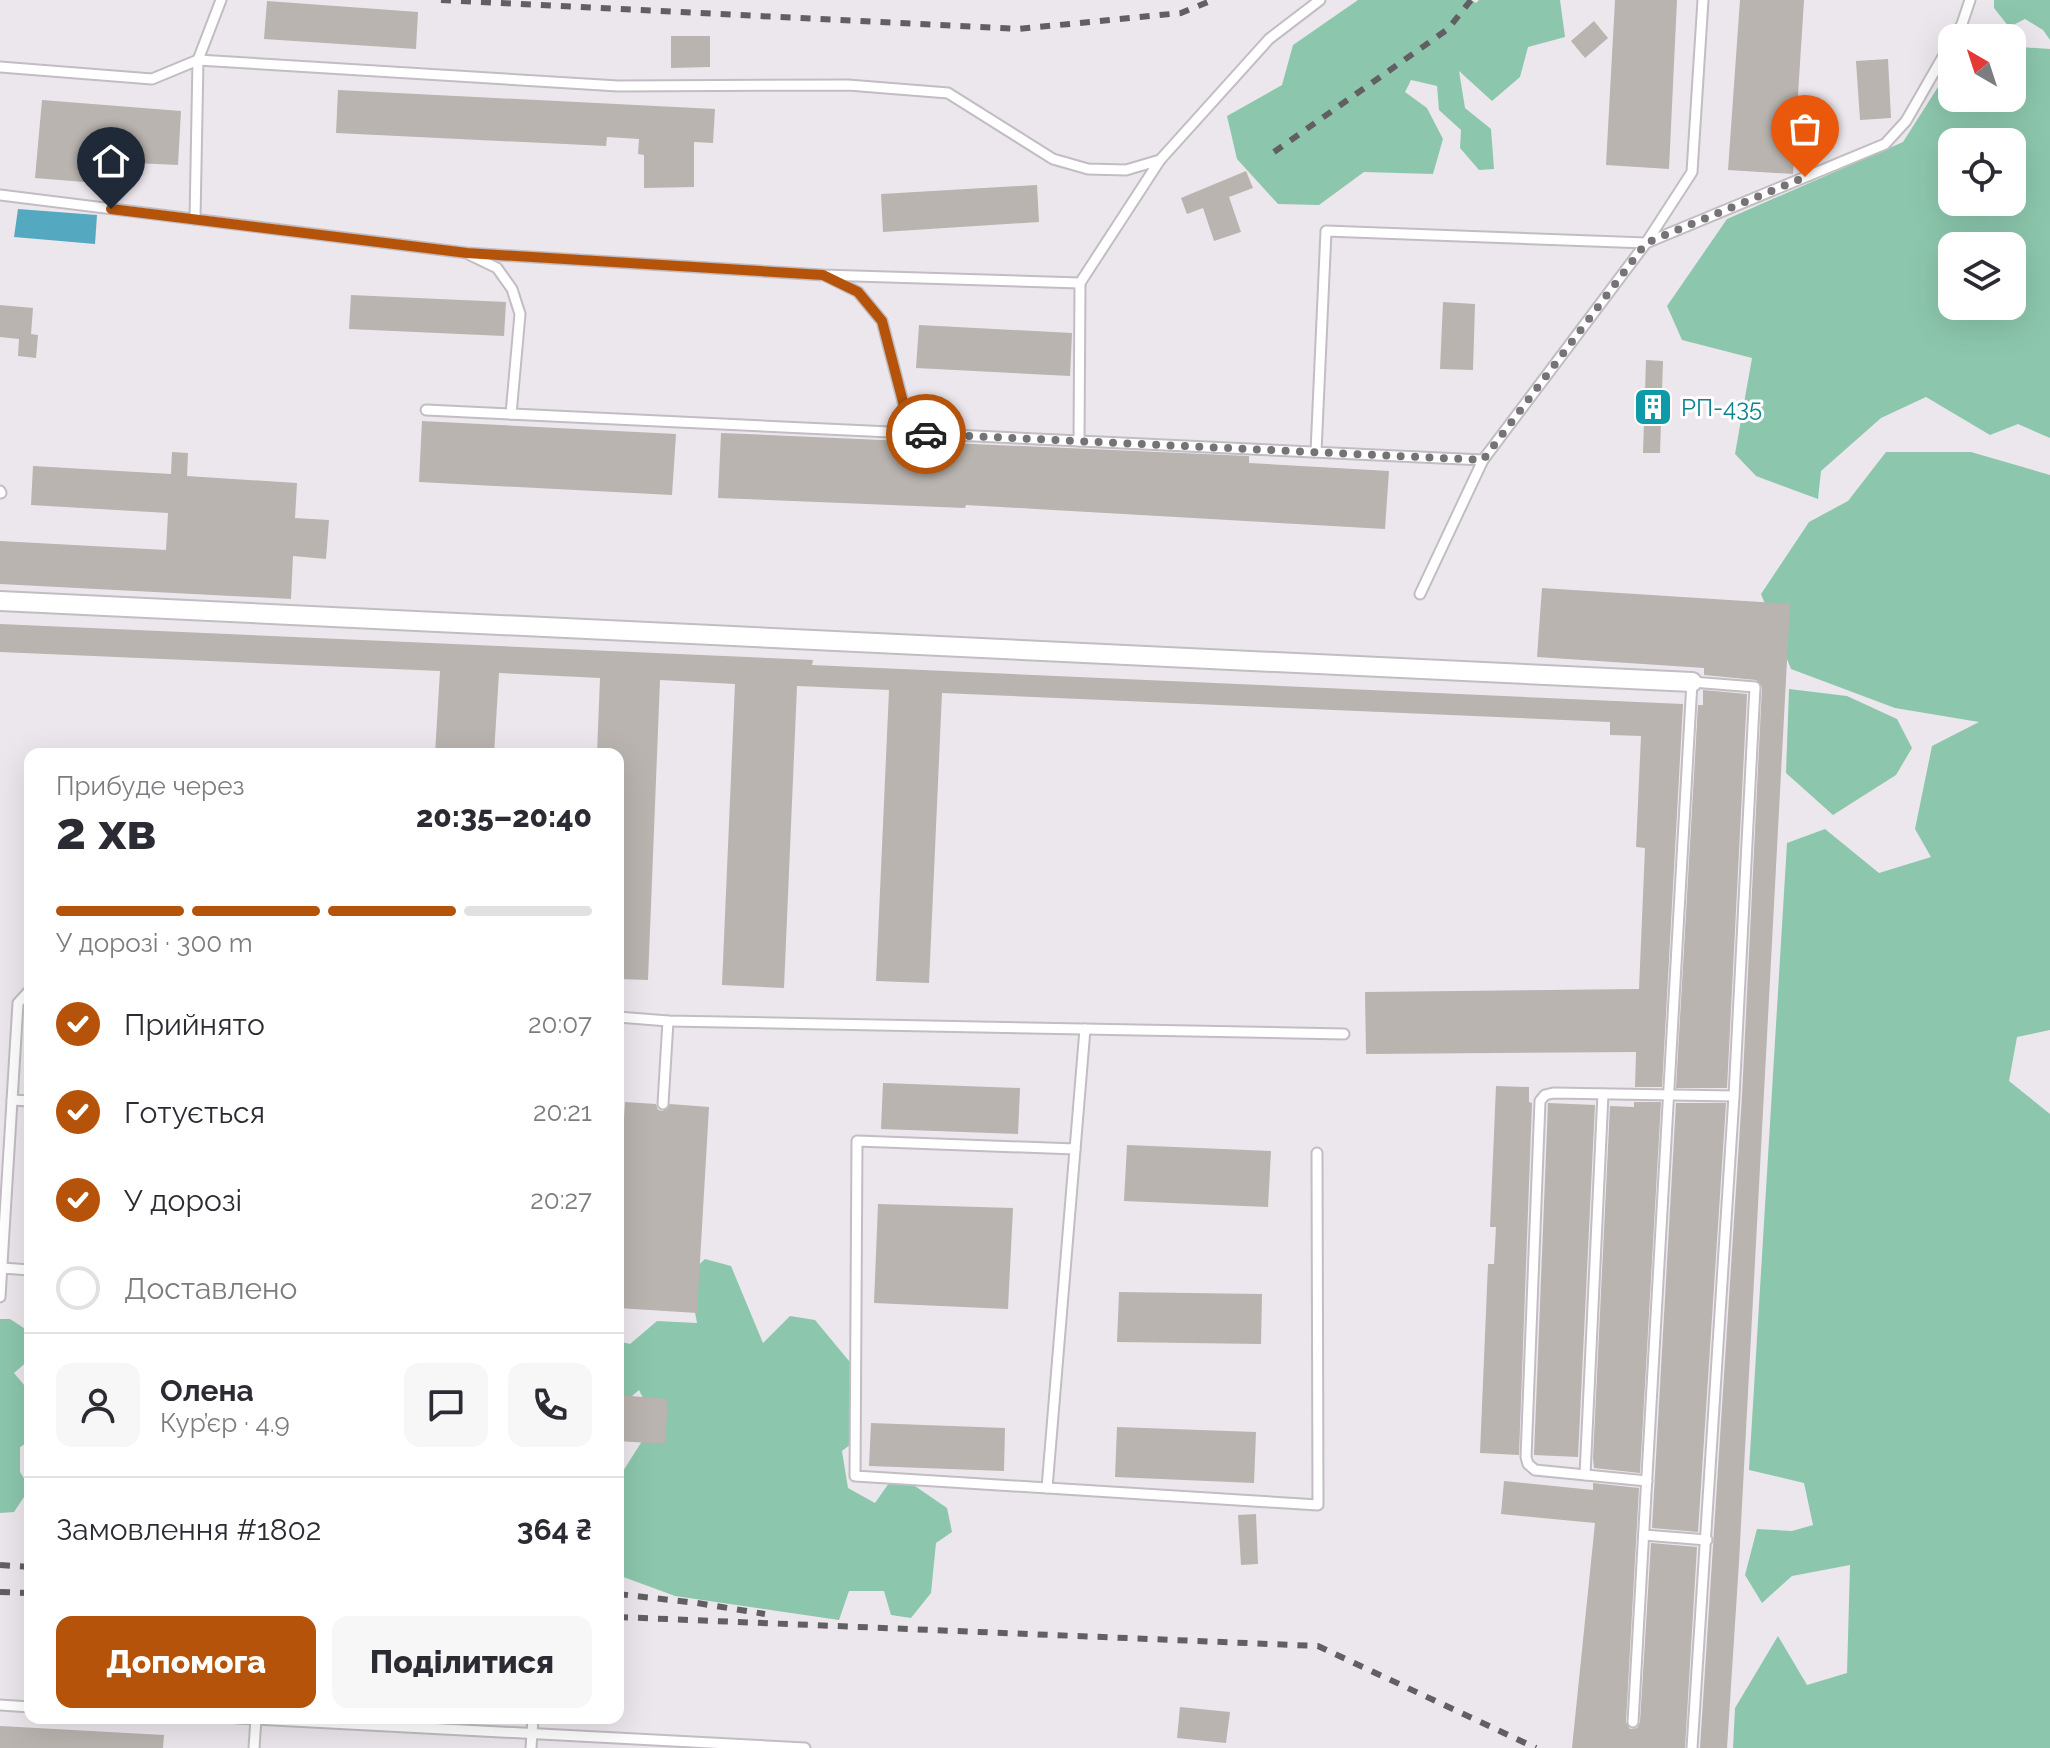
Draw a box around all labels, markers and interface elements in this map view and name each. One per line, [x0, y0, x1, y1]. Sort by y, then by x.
north arrow [1938, 24, 2026, 112]
map controls [1938, 24, 2026, 320]
pin [1771, 95, 1839, 177]
icon: bag [1783, 107, 1827, 151]
pin [77, 127, 145, 209]
button: locate [1938, 128, 2026, 216]
icon: home [89, 139, 133, 183]
button: layers [1938, 232, 2026, 320]
building icon: РП-435 [1632, 386, 1674, 428]
place label: РП-435 [1681, 393, 1762, 422]
courier [886, 394, 966, 474]
icon: car [904, 412, 948, 456]
text: Прибуде через [56, 771, 244, 801]
text: 20:35–20:40 [416, 799, 592, 834]
text: 2 хв [56, 800, 157, 861]
text: У дорозі · 300 m [56, 928, 253, 958]
icon: check [56, 1002, 100, 1046]
text: Прийнято [124, 1007, 265, 1042]
text: 20:07 [528, 1009, 592, 1039]
icon: check [56, 1090, 100, 1134]
text: Готується [124, 1095, 265, 1130]
text: 20:21 [533, 1097, 592, 1127]
icon: check [56, 1178, 100, 1222]
text: У дорозі [124, 1183, 242, 1218]
text: 20:27 [530, 1185, 592, 1215]
text: Доставлено [124, 1271, 297, 1306]
button: person [56, 1363, 140, 1447]
button: chat [404, 1363, 488, 1447]
button: phone [508, 1363, 592, 1447]
text: Олена [160, 1373, 254, 1408]
text: Кур’єр · 4.9 [160, 1408, 290, 1438]
text: Замовлення #1802 [56, 1512, 322, 1547]
text: 364 ₴ [517, 1512, 592, 1547]
button: Допомога [56, 1616, 316, 1708]
button: Поділитися [332, 1616, 592, 1708]

